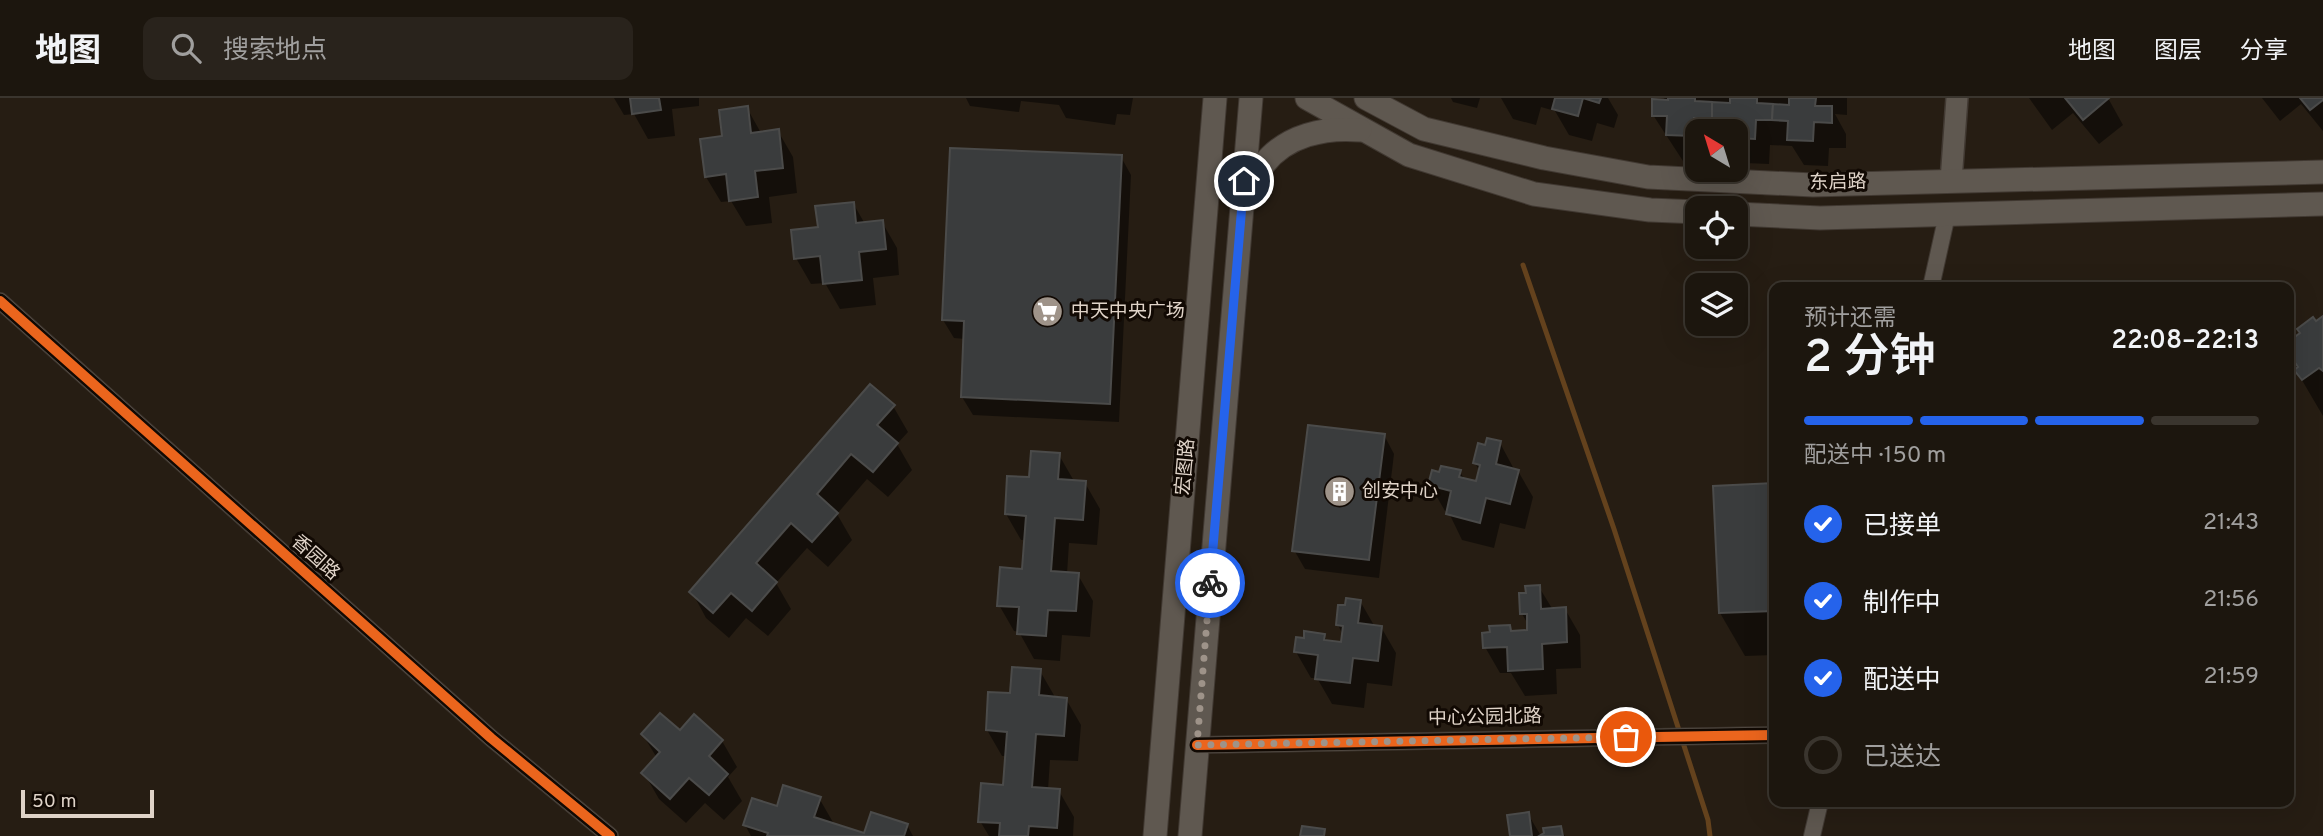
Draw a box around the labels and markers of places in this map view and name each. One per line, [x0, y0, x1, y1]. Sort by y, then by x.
pin [1214, 151, 1274, 211]
supermarket icon: 中天中央广场 [1031, 295, 1065, 329]
place label: 中天中央广场 [1071, 300, 1185, 324]
building icon: 创安中心 [1322, 475, 1356, 509]
place label: 创安中心 [1362, 480, 1438, 504]
pin [1596, 707, 1656, 767]

